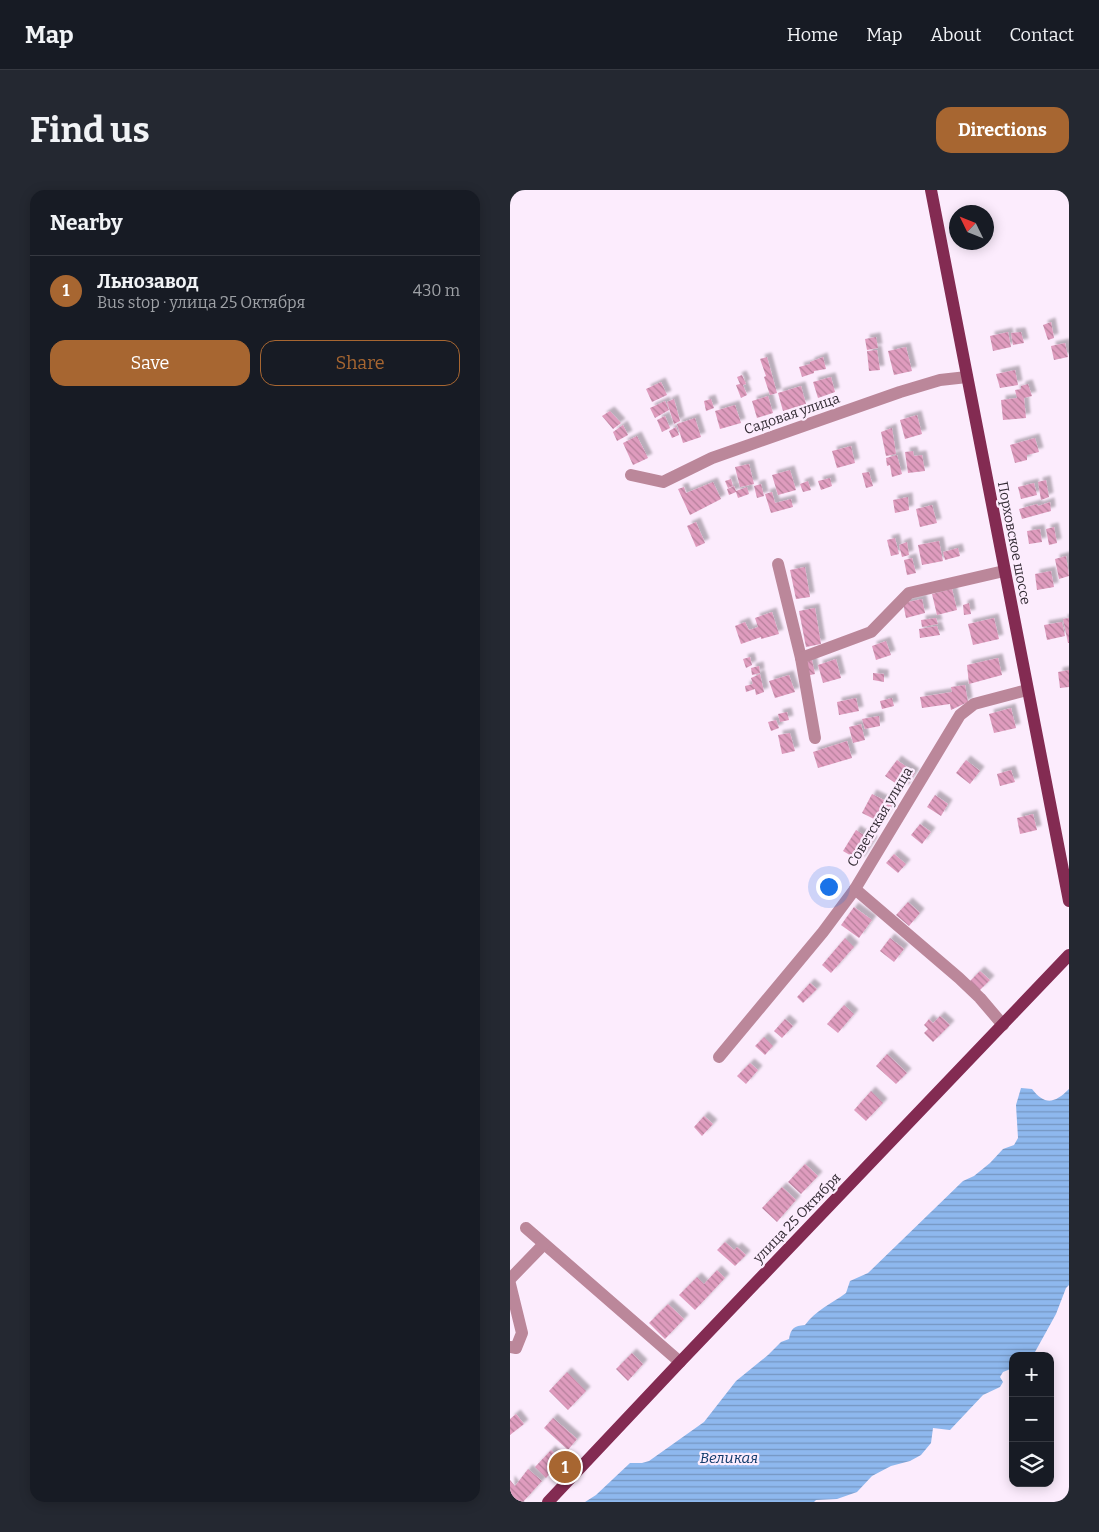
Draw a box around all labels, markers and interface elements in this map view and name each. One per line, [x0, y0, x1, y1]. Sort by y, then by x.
text: Map [25, 21, 74, 49]
text: Home [787, 24, 838, 46]
text: Map [866, 24, 902, 46]
text: About [930, 24, 981, 46]
text: Contact [1009, 24, 1074, 46]
button: Directions [936, 107, 1069, 153]
text: Find us [30, 109, 150, 151]
north arrow [949, 205, 994, 250]
text: Nearby [50, 210, 123, 236]
text: Льнозавод [97, 270, 199, 293]
text: 1 [63, 281, 69, 300]
text: 430 m [413, 281, 460, 300]
text: Bus stop · улица 25 Октября [97, 293, 305, 312]
button: Save [50, 340, 250, 386]
button: Share [260, 340, 460, 386]
street label: Садовая улица [742, 390, 842, 438]
street label: Порховское шоссе [994, 480, 1034, 606]
street label: Советская улица [844, 764, 917, 870]
your location [816, 874, 842, 900]
street label: улица 25 Октября [749, 1169, 845, 1267]
map controls [1009, 1352, 1054, 1487]
button: + [1009, 1352, 1054, 1397]
button: − [1009, 1397, 1054, 1442]
button: layers [1009, 1442, 1054, 1487]
pin: 1 [549, 1448, 581, 1486]
water label: Великая [700, 1449, 758, 1467]

